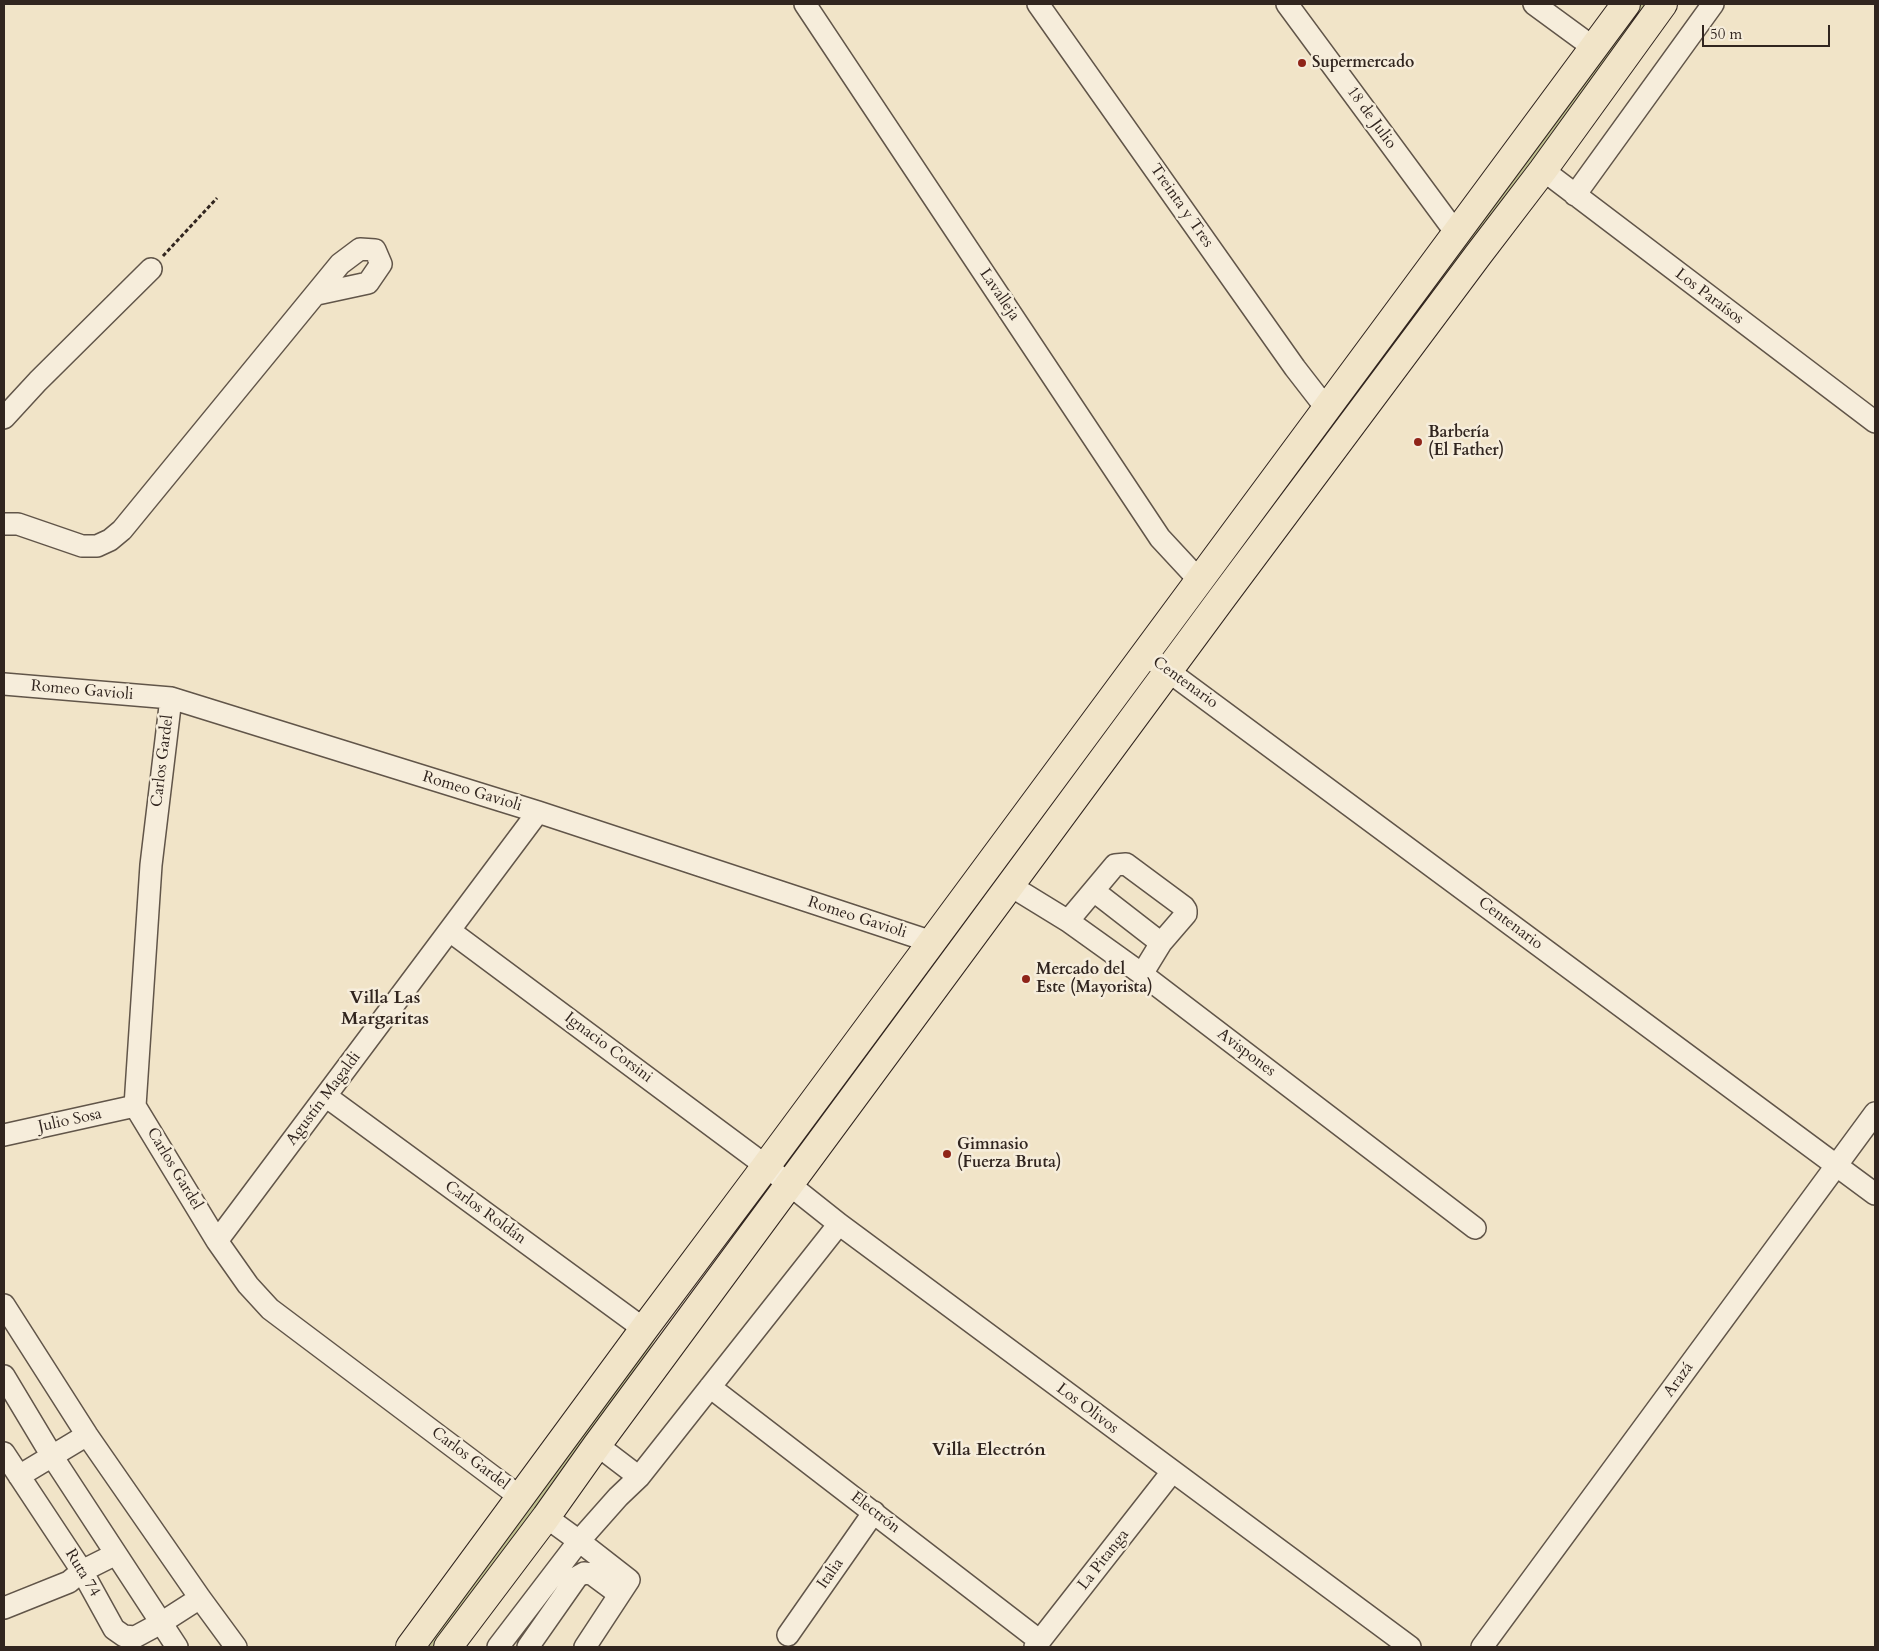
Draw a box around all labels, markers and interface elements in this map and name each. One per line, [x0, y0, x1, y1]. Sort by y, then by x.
scale bar [1704, 15, 1832, 47]
text: 50 m [1710, 24, 1742, 44]
place label: Supermercado [1312, 53, 1414, 73]
marker: Supermercado [1296, 57, 1308, 69]
street label: 18 de Julio [1342, 83, 1400, 153]
street label: Treinta y Tres [1145, 161, 1217, 251]
street label: Lavalleja [975, 265, 1023, 325]
street label: Los Paraísos [1671, 265, 1747, 329]
place label: Barbería (El Father) [1428, 423, 1504, 461]
marker: Barbería (El Father) [1412, 436, 1424, 448]
street label: Centenario [1149, 653, 1221, 713]
street label: Romeo Gavioli [30, 677, 134, 705]
street label: Carlos Gardel [148, 714, 178, 808]
street label: Romeo Gavioli [420, 768, 524, 816]
street label: Romeo Gavioli [805, 893, 909, 943]
street label: Centenario [1474, 893, 1546, 955]
place label: Mercado del Este (Mayorista) [1036, 960, 1153, 998]
marker: Mercado del Este (Mayorista) [1020, 973, 1032, 985]
district label: Villa Las Margaritas [341, 988, 429, 1030]
street label: Ignacio Corsini [560, 1009, 656, 1087]
street label: Avispones [1213, 1025, 1279, 1081]
street label: Agustín Magaldi [283, 1048, 365, 1150]
street label: Julio Sosa [36, 1105, 104, 1137]
street label: Carlos Gardel [142, 1124, 206, 1214]
place label: Gimnasio (Fuerza Bruta) [957, 1135, 1061, 1173]
marker: Gimnasio (Fuerza Bruta) [941, 1148, 953, 1160]
street label: Carlos Roldán [441, 1177, 529, 1249]
street label: Arazá [1660, 1359, 1698, 1401]
street label: Los Olivos [1052, 1380, 1122, 1438]
street label: Carlos Gardel [427, 1423, 513, 1495]
district label: Villa Electrón [932, 1440, 1046, 1462]
street label: Electrón [846, 1488, 904, 1538]
street label: La Pitanga [1074, 1526, 1134, 1594]
street label: Ruta 74 [60, 1546, 104, 1600]
street label: Italia [814, 1555, 848, 1593]

